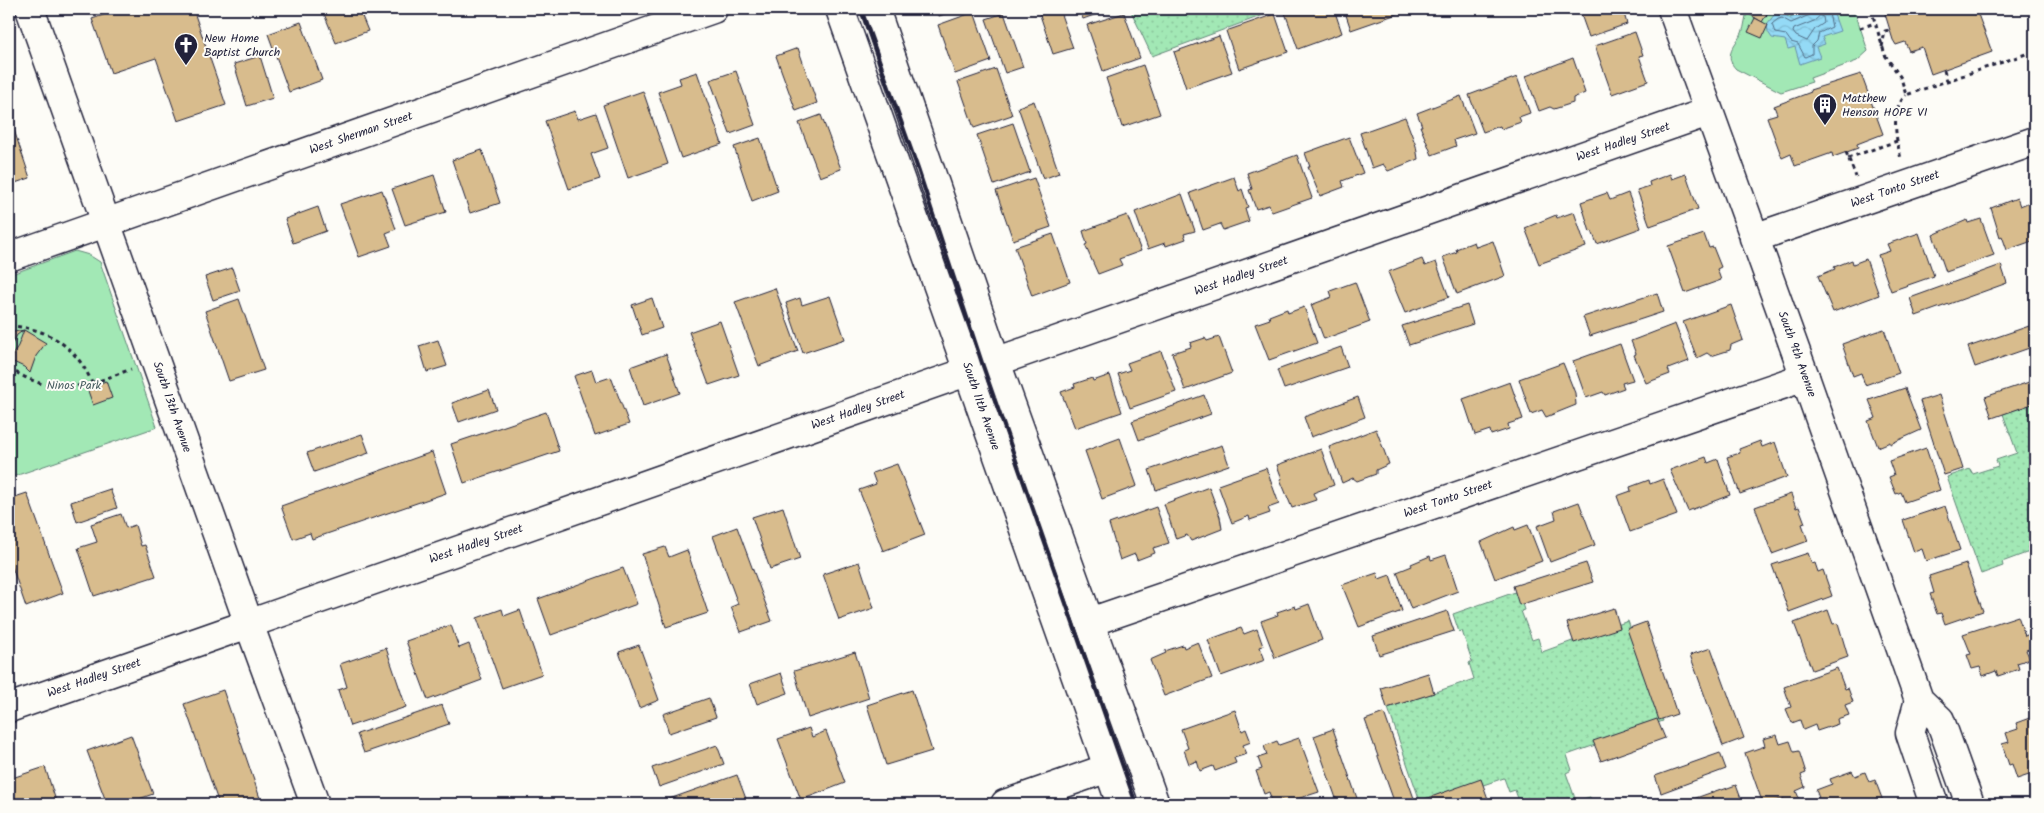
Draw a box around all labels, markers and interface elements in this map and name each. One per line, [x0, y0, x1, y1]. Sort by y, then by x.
place label: New Home Baptist Church [204, 29, 280, 62]
church icon: New Home Baptist Church [173, 32, 199, 66]
place label: Matthew Henson HOPE VI [1842, 89, 1928, 122]
building icon: Matthew Henson HOPE VI [1812, 92, 1838, 126]
street label: West Sherman Street [307, 106, 416, 160]
street label: West Hadley Street [1573, 117, 1673, 167]
street label: West Tonto Street [1848, 165, 1942, 213]
street label: West Hadley Street [1191, 251, 1291, 301]
street label: South 9th Avenue [1773, 308, 1822, 400]
street label: South 13th Avenue [148, 359, 197, 456]
street label: South 11th Avenue [957, 359, 1005, 453]
park label: Ninos Park [47, 376, 102, 395]
street label: West Hadley Street [808, 385, 908, 435]
street label: West Tonto Street [1401, 475, 1495, 523]
street label: West Hadley Street [426, 519, 526, 569]
street label: West Hadley Street [44, 653, 144, 703]

